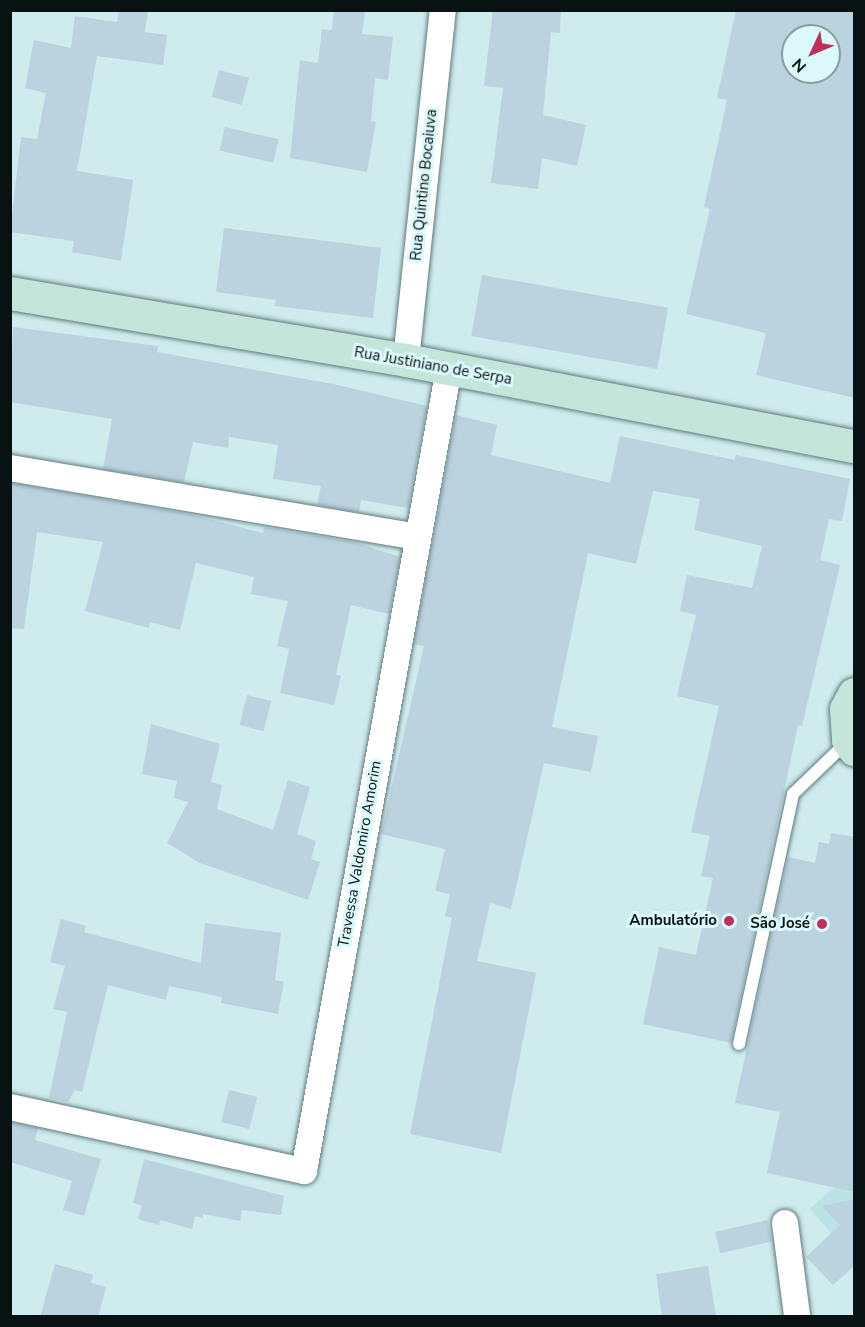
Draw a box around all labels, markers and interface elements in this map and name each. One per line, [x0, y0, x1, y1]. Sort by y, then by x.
north arrow [781, 24, 841, 84]
text: N [787, 53, 812, 77]
street label: Rua Quintino Bocaiuva [407, 108, 441, 262]
street label: Rua Justiniano de Serpa [353, 343, 513, 389]
street label: Travessa Valdomiro Amorim [335, 759, 385, 949]
place label: Ambulatório [629, 912, 717, 930]
marker: Ambulatório [722, 914, 736, 928]
place label: São José [750, 915, 810, 933]
marker: São José [815, 917, 829, 931]

